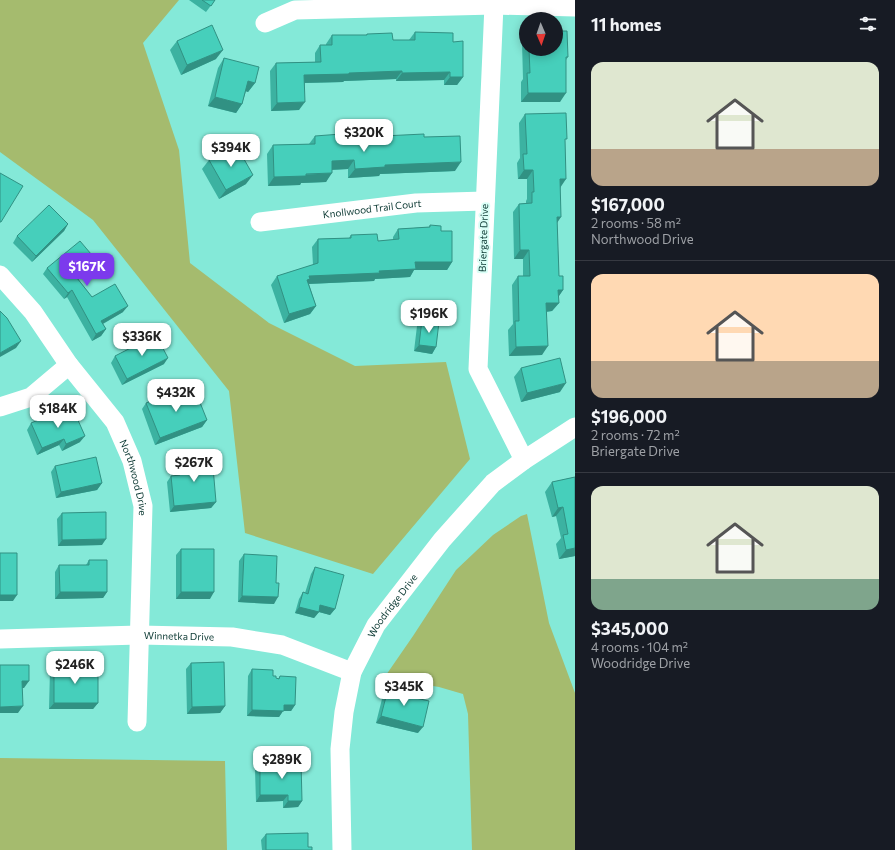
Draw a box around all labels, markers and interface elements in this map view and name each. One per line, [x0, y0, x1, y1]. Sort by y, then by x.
north arrow [519, 12, 563, 56]
map controls [519, 12, 563, 56]
icon: filters [857, 13, 879, 35]
text: 11 homes [591, 14, 661, 35]
icon: home [699, 88, 771, 160]
pin: $320K [336, 119, 392, 153]
text: $320K [344, 124, 384, 140]
pin: $394K [203, 134, 259, 168]
text: $394K [211, 139, 251, 155]
text: $167,000 [591, 194, 665, 215]
street label: Knollwood Trail Court [322, 197, 422, 220]
street label: Briergate Drive [476, 204, 490, 272]
text: 2 rooms · 58 m² [591, 215, 681, 231]
text: Northwood Drive [591, 231, 694, 247]
pin: $167K [59, 253, 115, 287]
text: $167K [68, 258, 106, 274]
pin: $196K [401, 300, 457, 334]
icon: home [699, 300, 771, 372]
text: $196K [410, 305, 448, 321]
pin: $336K [114, 323, 170, 357]
text: $336K [122, 328, 162, 344]
pin: $432K [148, 379, 204, 413]
text: $432K [156, 384, 196, 400]
pin: $184K [30, 395, 86, 429]
text: $184K [39, 400, 77, 416]
text: $196,000 [591, 406, 667, 427]
text: 2 rooms · 72 m² [591, 427, 680, 443]
street label: Northwood Drive [117, 438, 149, 516]
text: Briergate Drive [591, 443, 680, 459]
pin: $267K [166, 449, 222, 483]
text: $267K [175, 454, 213, 470]
icon: home [699, 512, 771, 584]
street label: Woodridge Drive [365, 571, 420, 639]
text: $345,000 [591, 618, 669, 639]
street label: Winnetka Drive [144, 629, 214, 643]
text: 4 rooms · 104 m² [591, 639, 688, 655]
pin: $246K [47, 651, 103, 685]
text: Woodridge Drive [591, 655, 690, 671]
text: $246K [55, 656, 95, 672]
pin: $345K [376, 673, 432, 707]
text: $345K [384, 678, 424, 694]
pin: $289K [254, 746, 310, 780]
text: $289K [262, 751, 302, 767]

